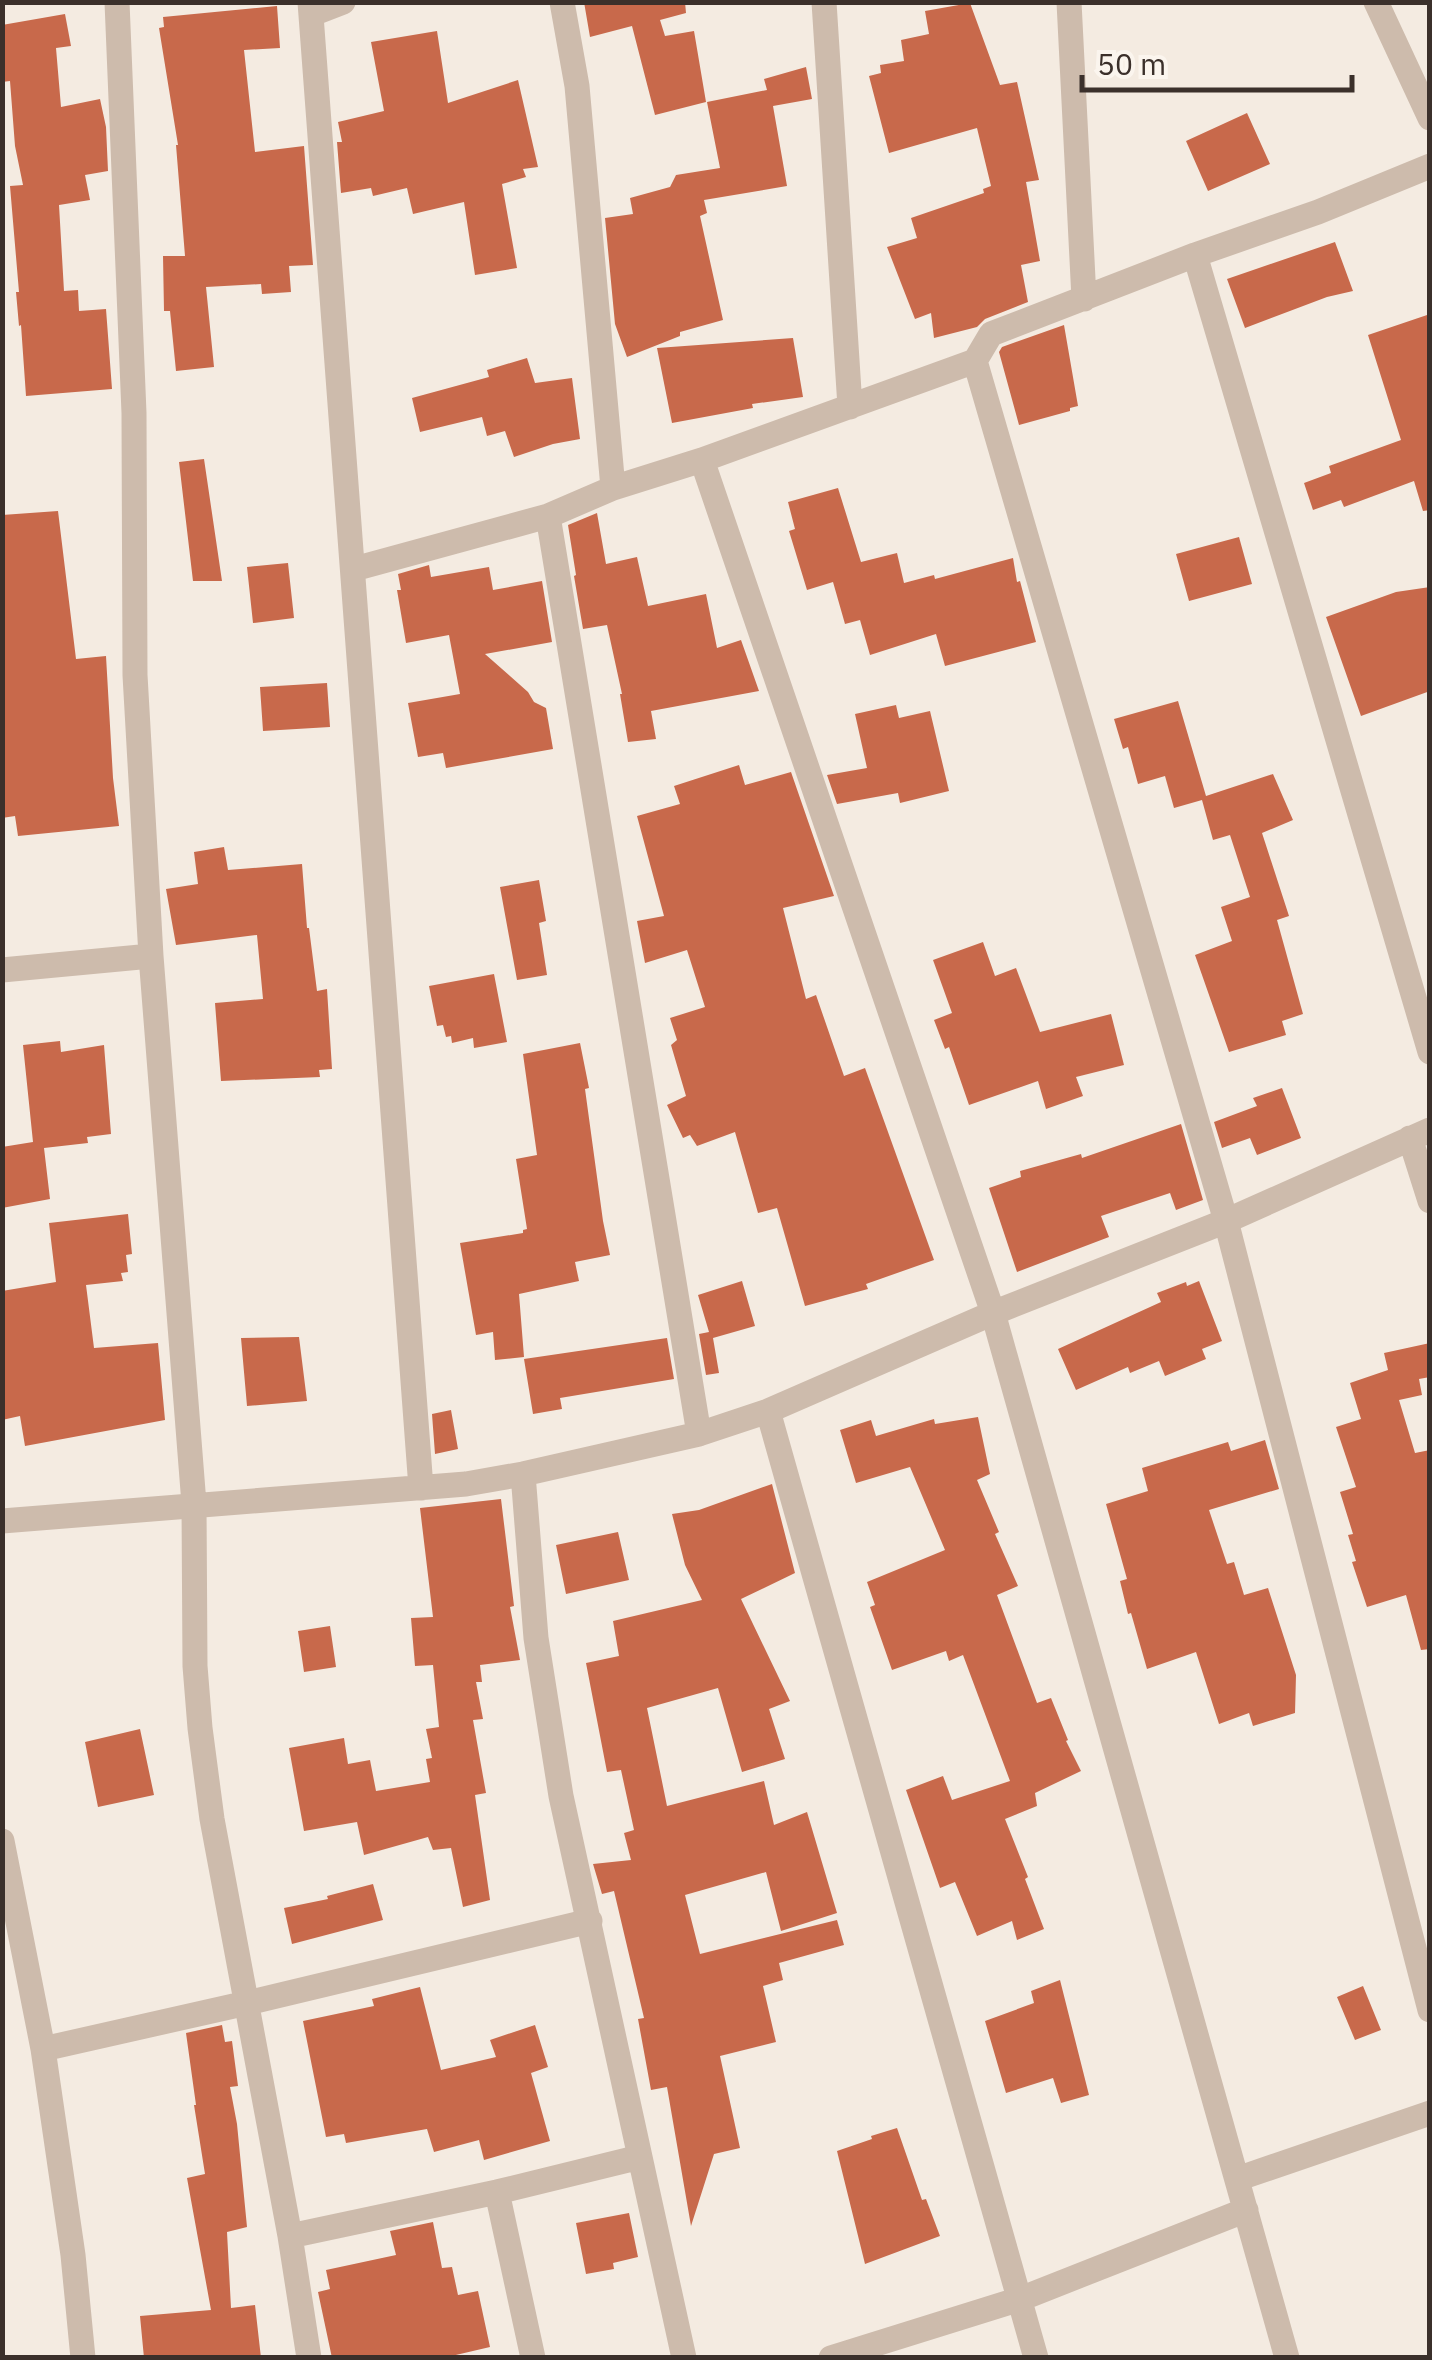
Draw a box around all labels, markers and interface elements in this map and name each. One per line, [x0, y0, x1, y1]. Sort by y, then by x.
scale bar [1082, 30, 1352, 92]
text: 50 m [1097, 44, 1166, 83]

